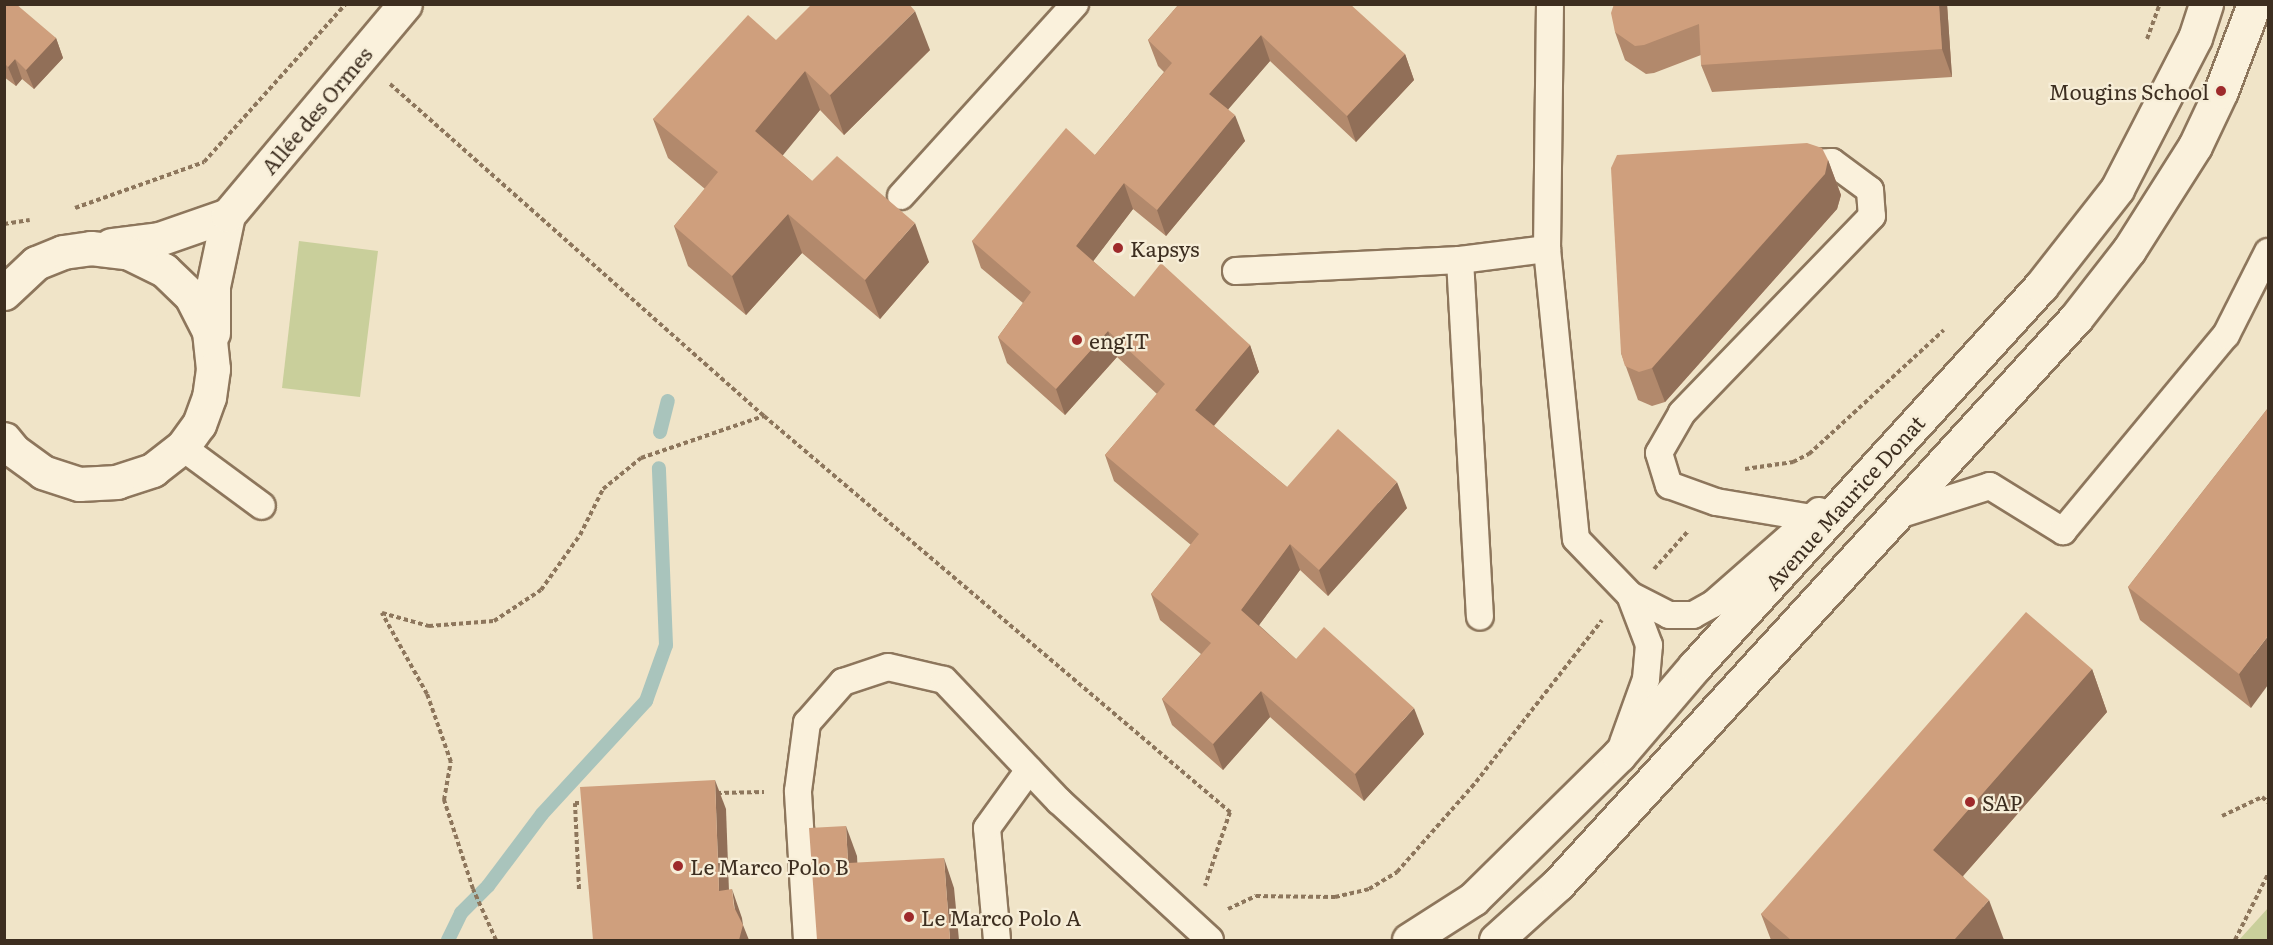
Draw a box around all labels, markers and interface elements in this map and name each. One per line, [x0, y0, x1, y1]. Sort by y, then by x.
street label: Allée des Ormes [255, 41, 377, 179]
place label: Mougins School [2049, 78, 2209, 104]
marker: Mougins School [2214, 84, 2228, 98]
place label: Kapsys [1130, 235, 1200, 261]
marker: Kapsys [1111, 241, 1125, 255]
place label: engIT [1089, 327, 1149, 353]
marker: engIT [1070, 333, 1084, 347]
street label: Avenue Maurice Donat [1759, 409, 1929, 595]
place label: SAP [1982, 789, 2022, 815]
marker: SAP [1963, 795, 1977, 809]
place label: Le Marco Polo B [690, 853, 849, 879]
marker: Le Marco Polo B [671, 859, 685, 873]
place label: Le Marco Polo A [921, 904, 1081, 930]
marker: Le Marco Polo A [902, 910, 916, 924]

